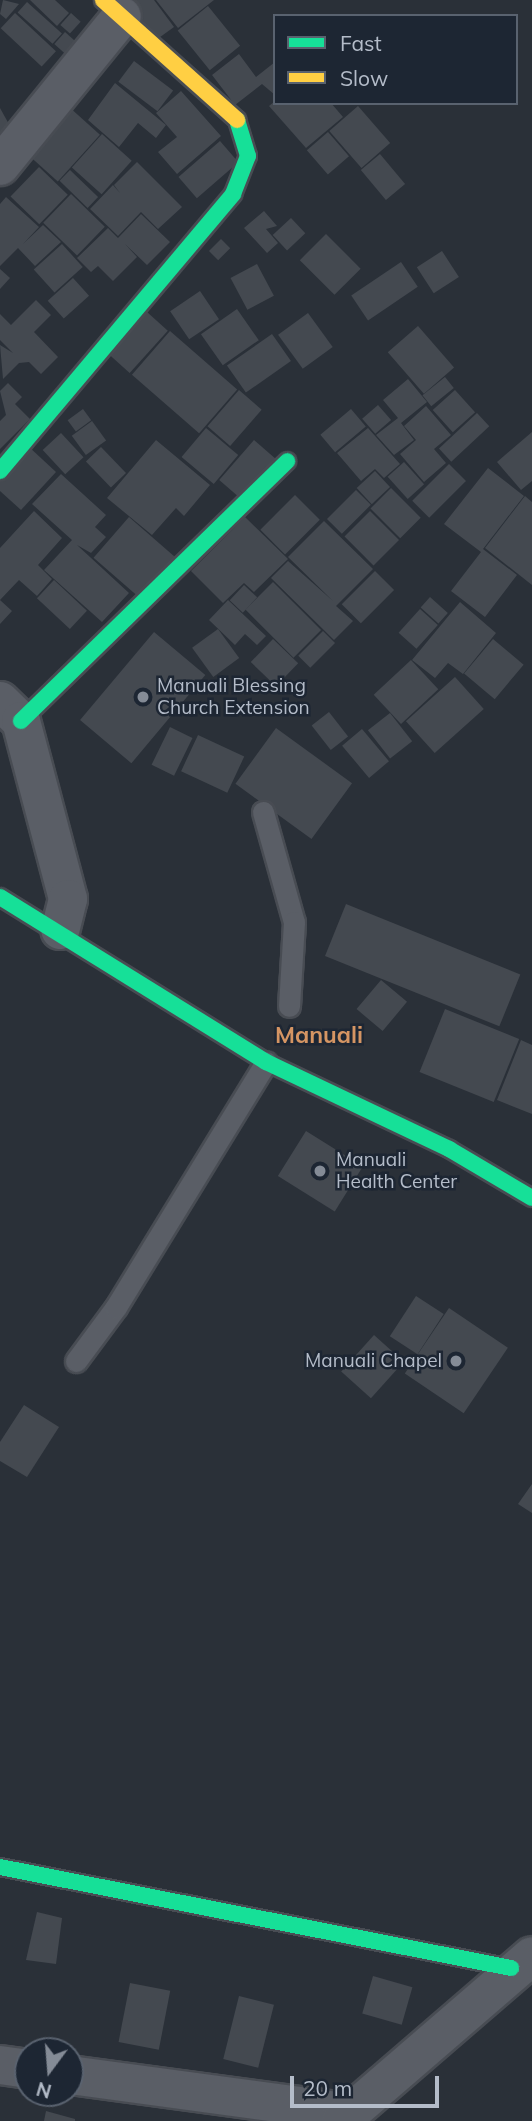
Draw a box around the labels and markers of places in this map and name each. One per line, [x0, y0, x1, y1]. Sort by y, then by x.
place label: Manuali Blessing Church Extension [157, 675, 310, 719]
marker: Manuali Blessing Church Extension [135, 689, 151, 705]
place label: Manuali Health Center [336, 1149, 457, 1193]
marker: Manuali Health Center [310, 1161, 330, 1181]
place label: Manuali Chapel [305, 1350, 442, 1372]
marker: Manuali Chapel [448, 1353, 464, 1369]

